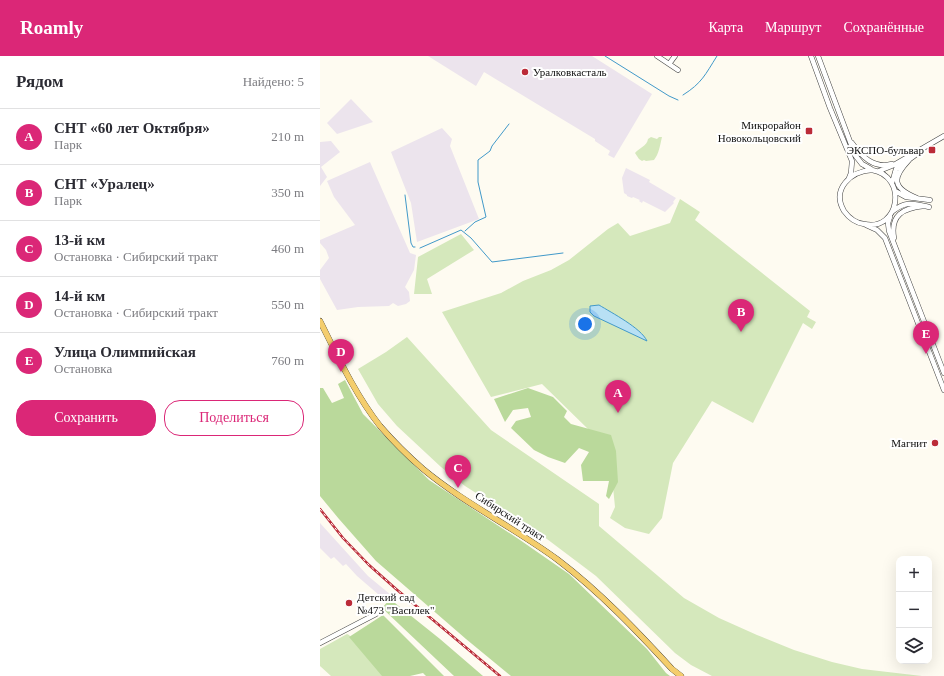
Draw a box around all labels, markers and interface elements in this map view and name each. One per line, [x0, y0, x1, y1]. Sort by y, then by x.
text: Roamly [20, 17, 83, 38]
text: Карта [708, 20, 743, 35]
text: Маршрут [765, 20, 821, 35]
text: Сохранённые [843, 20, 924, 35]
place label: Уралковкасталь [533, 66, 607, 78]
marker: Уралковкасталь [520, 67, 530, 77]
text: Рядом [16, 72, 64, 91]
text: Найдено: 5 [243, 74, 304, 89]
place label: Микрорайон Новокольцовский [718, 119, 801, 144]
text: СНТ «60 лет Октября» [54, 120, 210, 136]
marker: Микрорайон Новокольцовский [804, 126, 814, 136]
text: A [24, 129, 34, 144]
text: 210 m [271, 129, 304, 144]
text: Парк [54, 137, 82, 152]
place label: ЭКСПО-бульвар [847, 144, 925, 156]
marker: ЭКСПО-бульвар [927, 145, 937, 155]
text: СНТ «Уралец» [54, 176, 155, 192]
text: B [25, 185, 33, 200]
text: 350 m [271, 185, 304, 200]
text: Парк [54, 193, 82, 208]
text: 13-й км [54, 232, 105, 248]
text: C [24, 241, 34, 256]
text: 460 m [271, 241, 304, 256]
text: Остановка · Сибирский тракт [54, 249, 218, 264]
text: 14-й км [54, 288, 105, 304]
text: D [24, 297, 34, 312]
text: 550 m [271, 297, 304, 312]
pin: B [728, 299, 754, 332]
text: Остановка · Сибирский тракт [54, 305, 218, 320]
your location [575, 314, 595, 334]
pin: E [913, 321, 939, 354]
pin: D [328, 339, 354, 372]
text: Улица Олимпийская [54, 344, 196, 360]
text: E [25, 353, 33, 368]
text: 760 m [271, 353, 304, 368]
text: Остановка [54, 361, 112, 376]
pin: A [605, 380, 631, 413]
button: Сохранить [16, 400, 156, 436]
button: Поделиться [164, 400, 304, 436]
place label: Магнит [891, 437, 927, 449]
marker: Магнит [930, 438, 940, 448]
pin: C [445, 455, 471, 488]
street label: Сибирский тракт [473, 489, 547, 543]
map controls [896, 556, 932, 664]
button: + [896, 556, 932, 592]
place label: Детский сад №473 "Василек" [357, 591, 434, 616]
button: − [896, 592, 932, 628]
marker: Детский сад №473 "Василек" [344, 598, 354, 608]
button: layers [896, 628, 932, 664]

